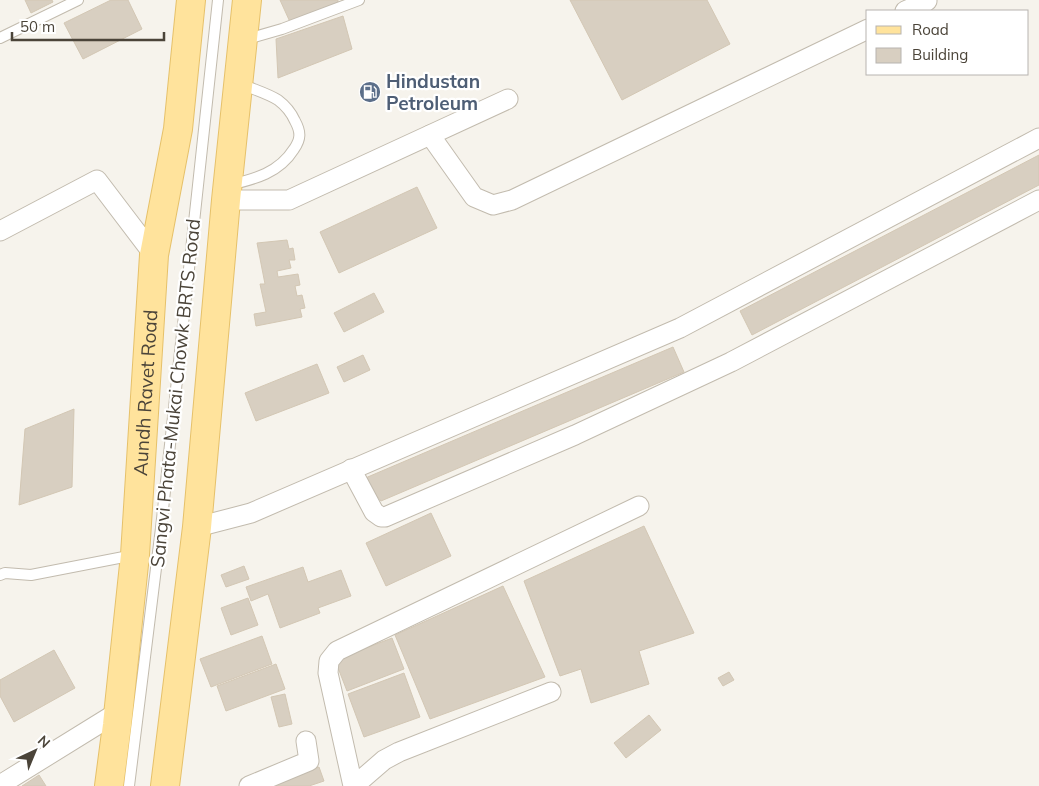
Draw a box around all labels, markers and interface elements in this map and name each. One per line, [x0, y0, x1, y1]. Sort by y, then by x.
scale bar [12, 10, 165, 42]
legend [866, 10, 1029, 75]
text: 50 m [20, 17, 55, 36]
text: Road [912, 20, 949, 39]
text: Building [912, 45, 968, 64]
place label: Hindustan Petroleum [386, 69, 480, 115]
fuel station icon: Hindustan Petroleum [358, 80, 382, 104]
street label: Sangvi Phata-Mukai Chowk BRTS Road [145, 217, 205, 569]
street label: Aundh Ravet Road [128, 309, 163, 477]
north arrow [10, 726, 60, 776]
text: N [34, 732, 54, 752]

